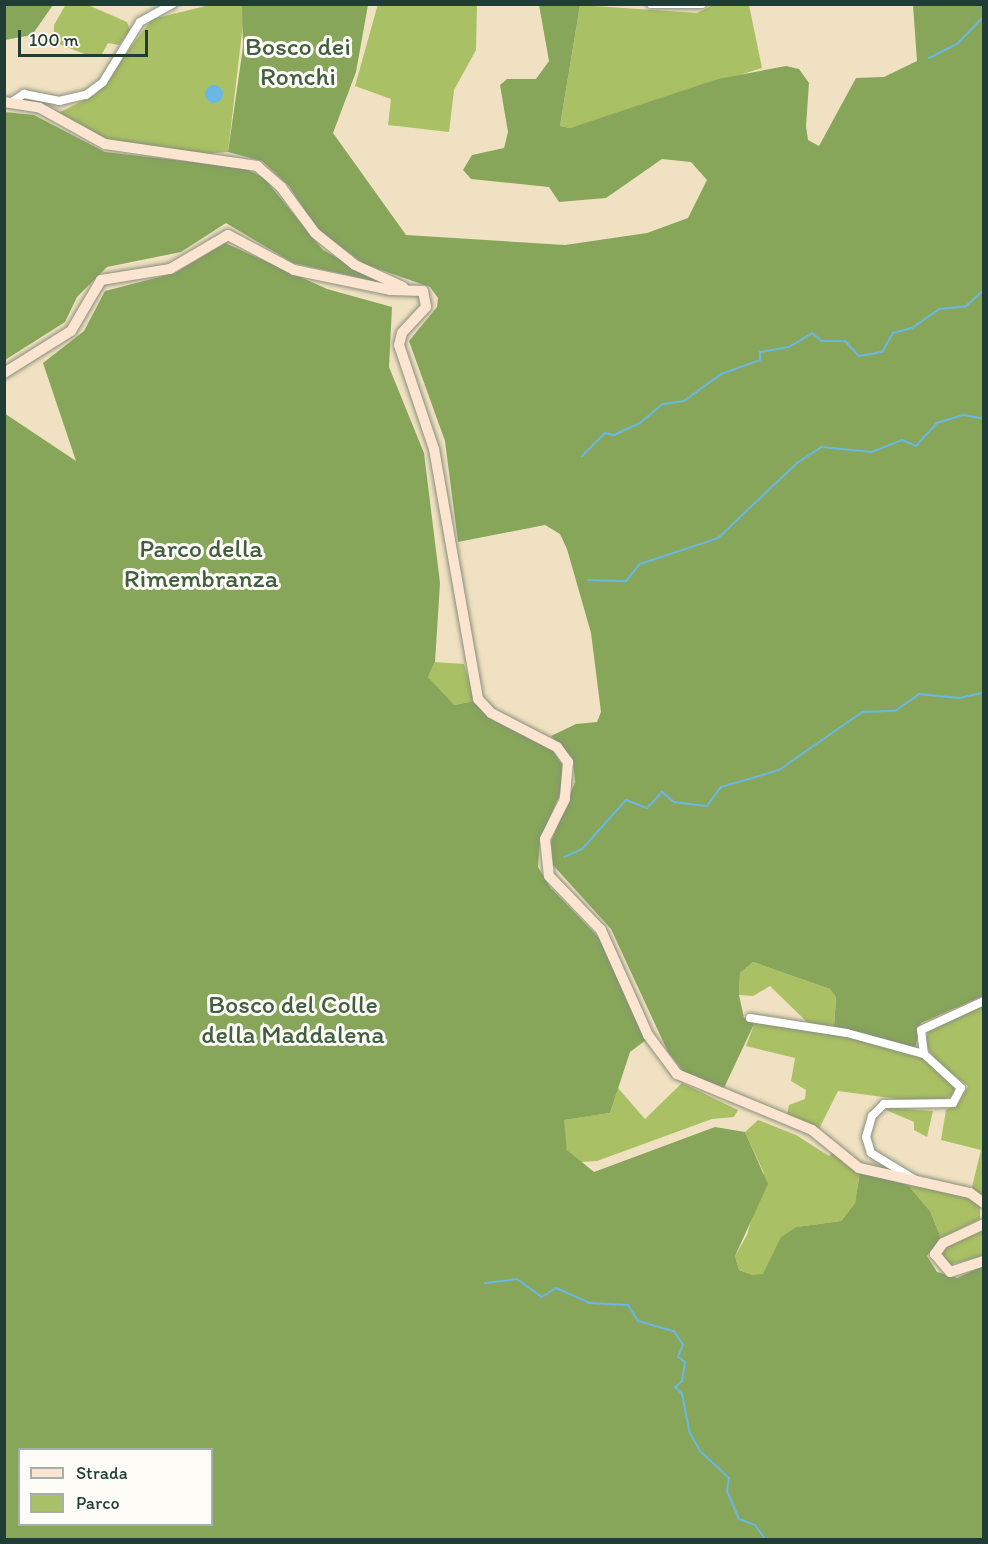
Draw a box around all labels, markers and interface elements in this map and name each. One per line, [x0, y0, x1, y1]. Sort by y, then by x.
scale bar [21, 18, 152, 56]
text: 100 m [29, 29, 79, 51]
park label: Bosco dei Ronchi [245, 31, 351, 92]
park label: Parco della Rimembranza [124, 533, 278, 594]
park label: Bosco del Colle della Maddalena [201, 989, 385, 1050]
legend [18, 1448, 213, 1526]
text: Strada [76, 1462, 128, 1484]
text: Parco [76, 1492, 120, 1514]

